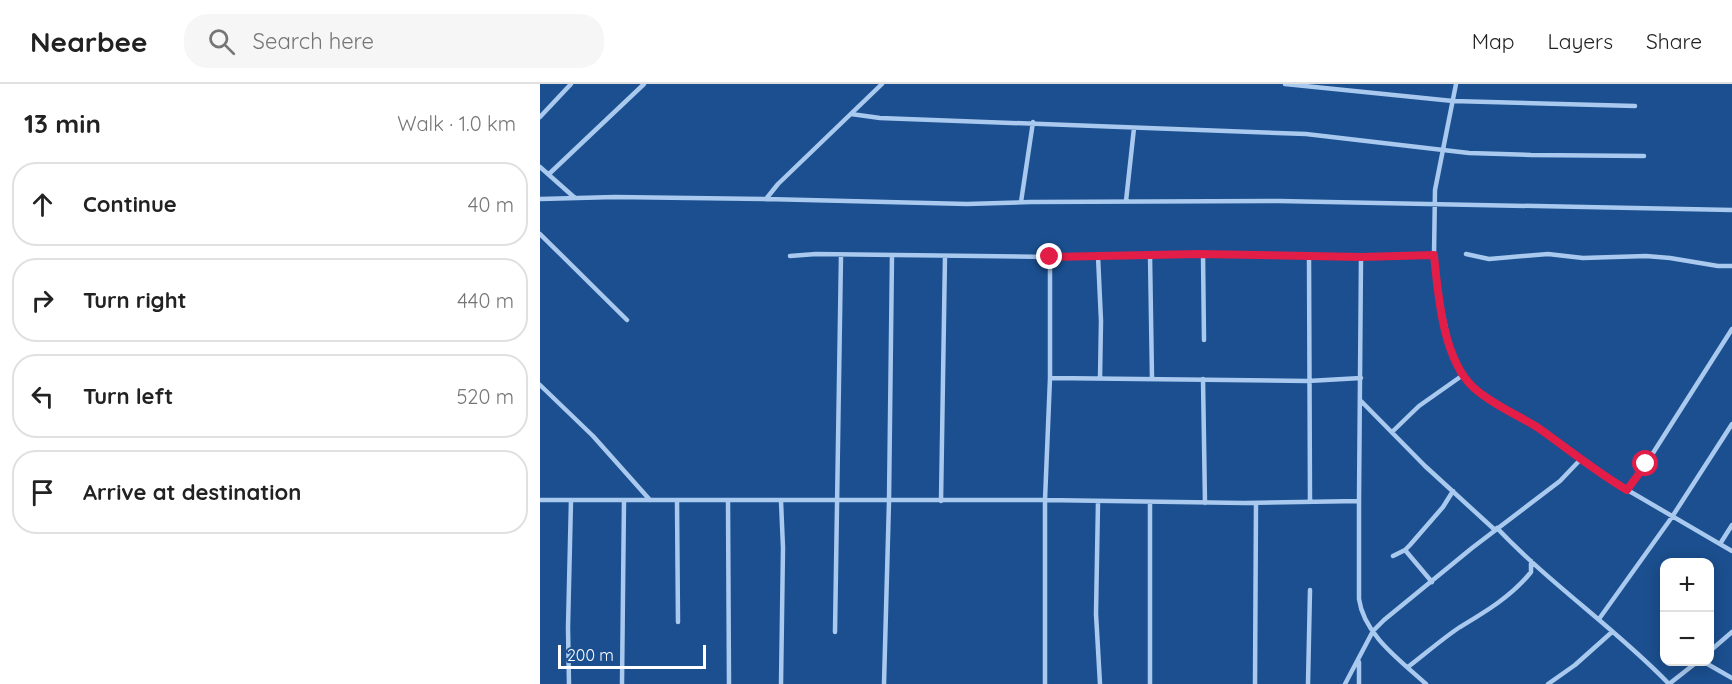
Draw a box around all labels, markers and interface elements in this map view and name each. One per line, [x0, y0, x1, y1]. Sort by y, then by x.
search box [184, 14, 604, 68]
text: Nearbee [30, 24, 148, 59]
icon: search [205, 25, 238, 58]
text: Search here [253, 27, 374, 55]
text: Map [1472, 28, 1515, 54]
text: Layers [1548, 28, 1613, 54]
text: Share [1646, 28, 1702, 54]
text: 13 min [24, 107, 101, 140]
text: Walk · 1.0 km [397, 111, 516, 136]
icon: ahead [26, 188, 59, 221]
text: Continue [83, 190, 177, 218]
text: 40 m [468, 192, 514, 217]
route end [1036, 243, 1062, 269]
icon: right [26, 284, 59, 317]
text: Turn right [83, 286, 187, 314]
text: 440 m [457, 288, 514, 313]
icon: left [26, 380, 59, 413]
text: Turn left [83, 382, 173, 410]
text: 520 m [456, 384, 514, 409]
route start [1632, 450, 1658, 476]
icon: arrive [26, 476, 59, 509]
text: Arrive at destination [83, 478, 301, 506]
map controls [1660, 558, 1714, 666]
button: + [1660, 558, 1714, 612]
button: − [1660, 612, 1714, 666]
scale bar [558, 642, 706, 670]
text: 200 m [567, 645, 614, 665]

